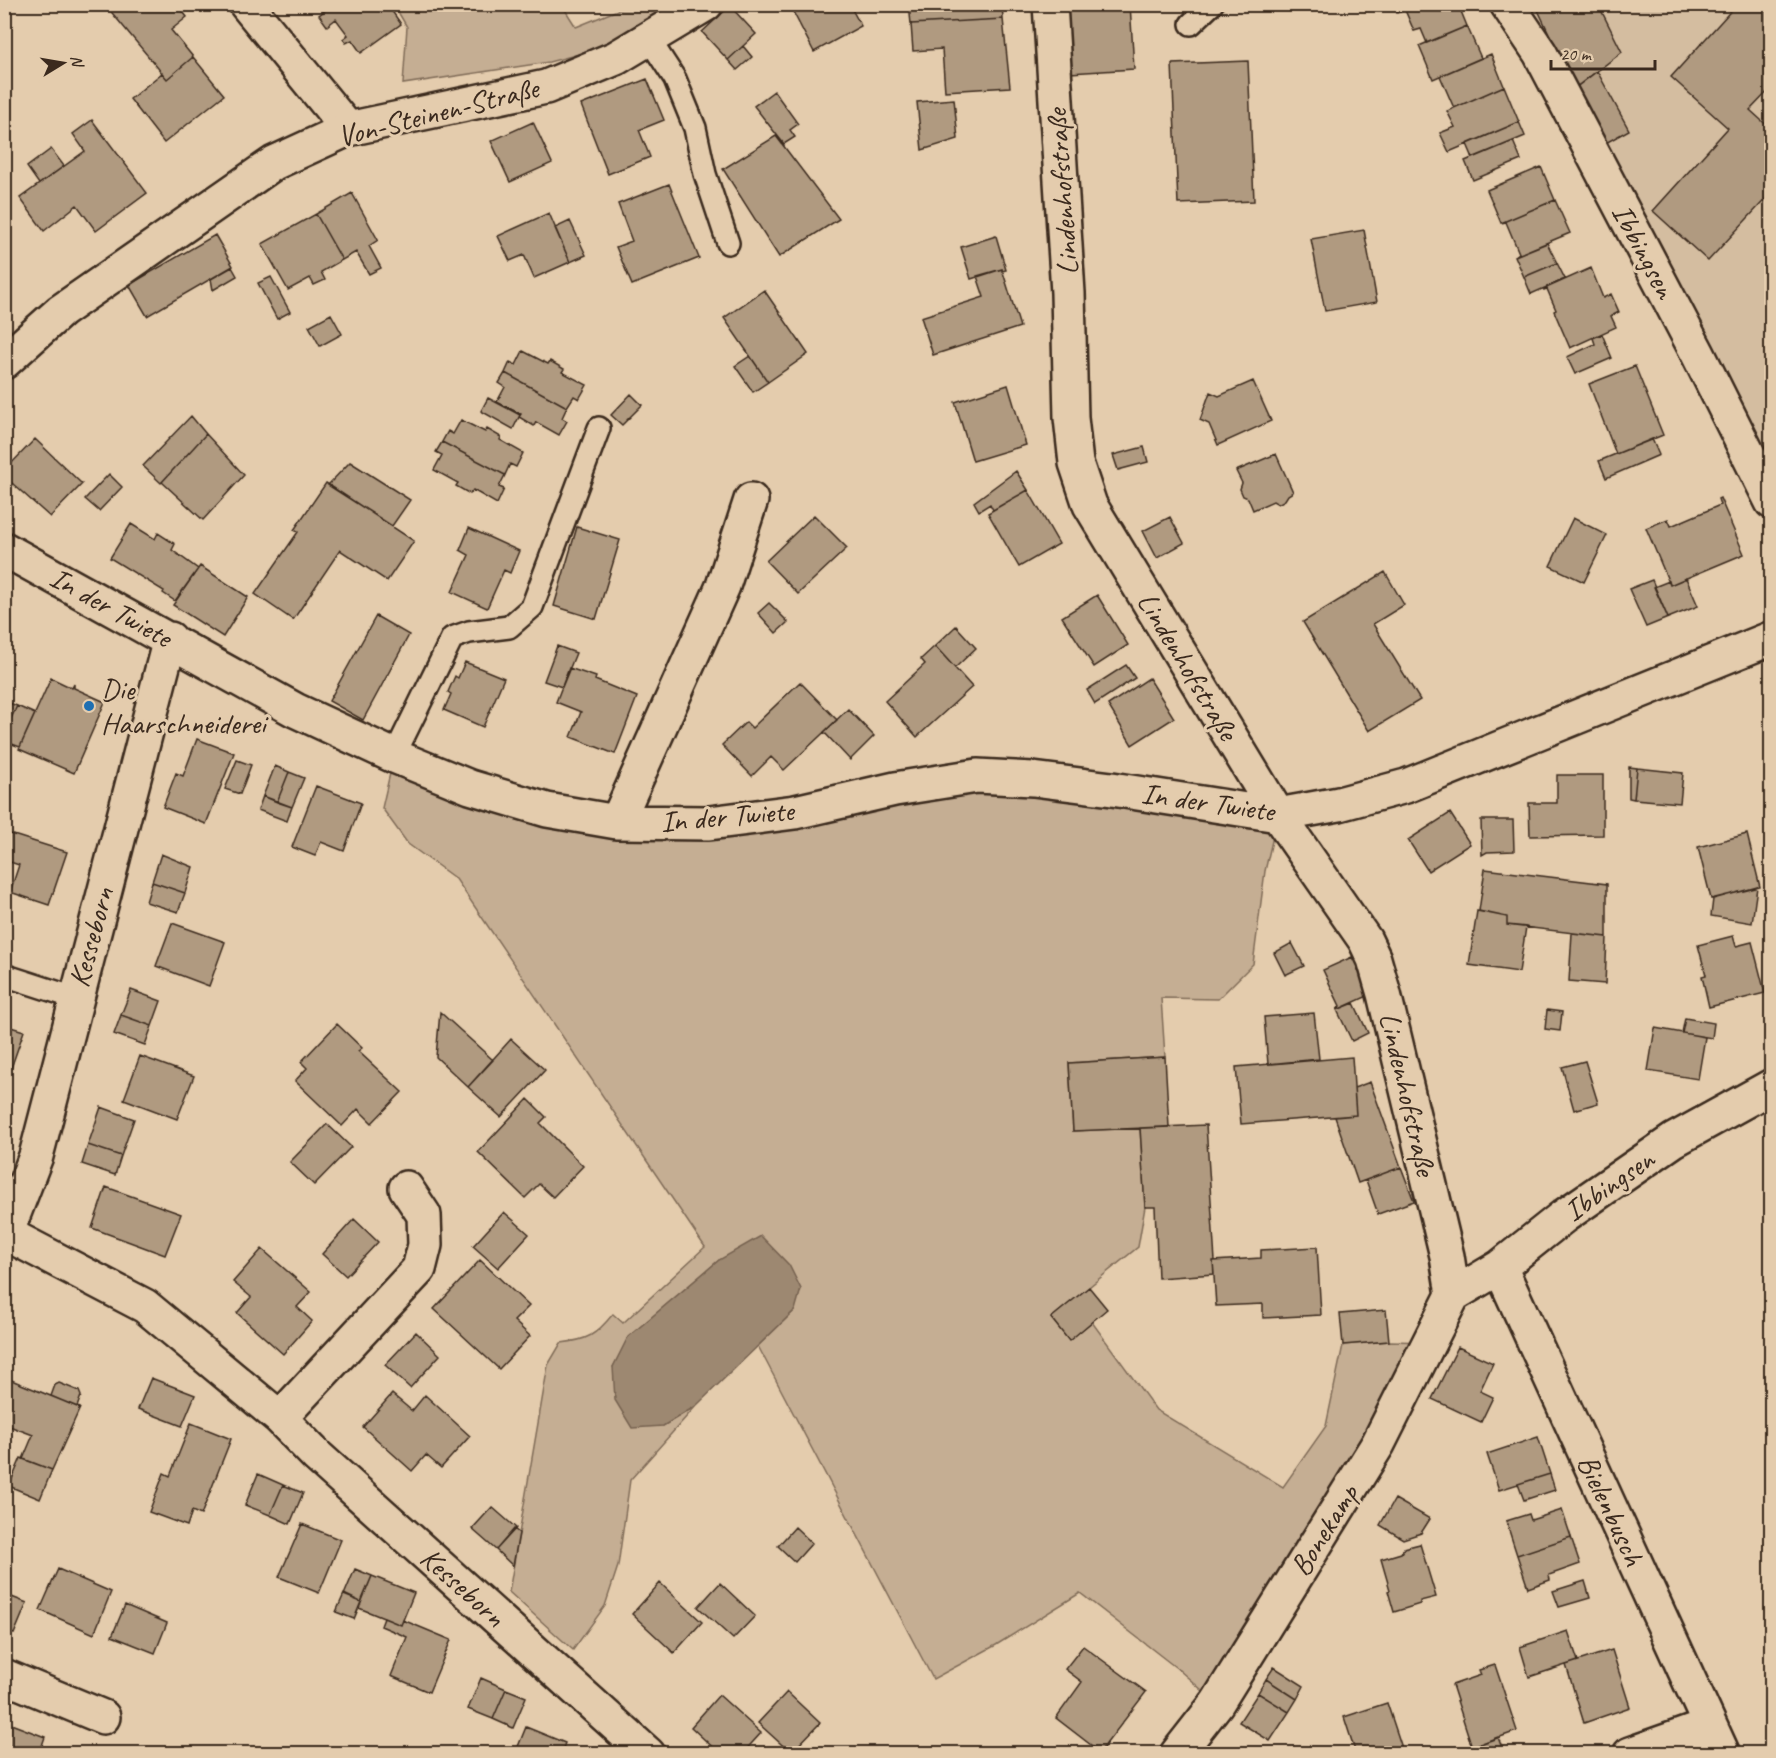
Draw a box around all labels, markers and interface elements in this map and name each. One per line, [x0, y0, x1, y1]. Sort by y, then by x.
north arrow [33, 33, 93, 93]
scale bar [1551, 33, 1654, 71]
text: 20 m [1560, 43, 1593, 65]
text: N [66, 54, 88, 70]
street label: Von-Steinen-Straße [334, 68, 544, 155]
street label: Lindenhofstraße [1037, 106, 1087, 276]
street label: Ibbingsen [1603, 197, 1685, 306]
street label: In der Twiete [43, 558, 180, 657]
street label: Lindenhofstraße [1129, 585, 1248, 749]
place label: Die Haarschneiderei [101, 670, 269, 742]
marker: Die Haarschneiderei [82, 699, 96, 713]
street label: In der Twiete [1139, 774, 1279, 830]
street label: In der Twiete [659, 791, 797, 841]
street label: Kesseborn [59, 883, 123, 991]
street label: Lindenhofstraße [1371, 1009, 1446, 1181]
street label: Ibbingsen [1556, 1139, 1663, 1230]
street label: Bielenbusch [1569, 1448, 1653, 1572]
street label: Bonekamp [1281, 1476, 1368, 1583]
street label: Kesseborn [413, 1539, 514, 1635]

